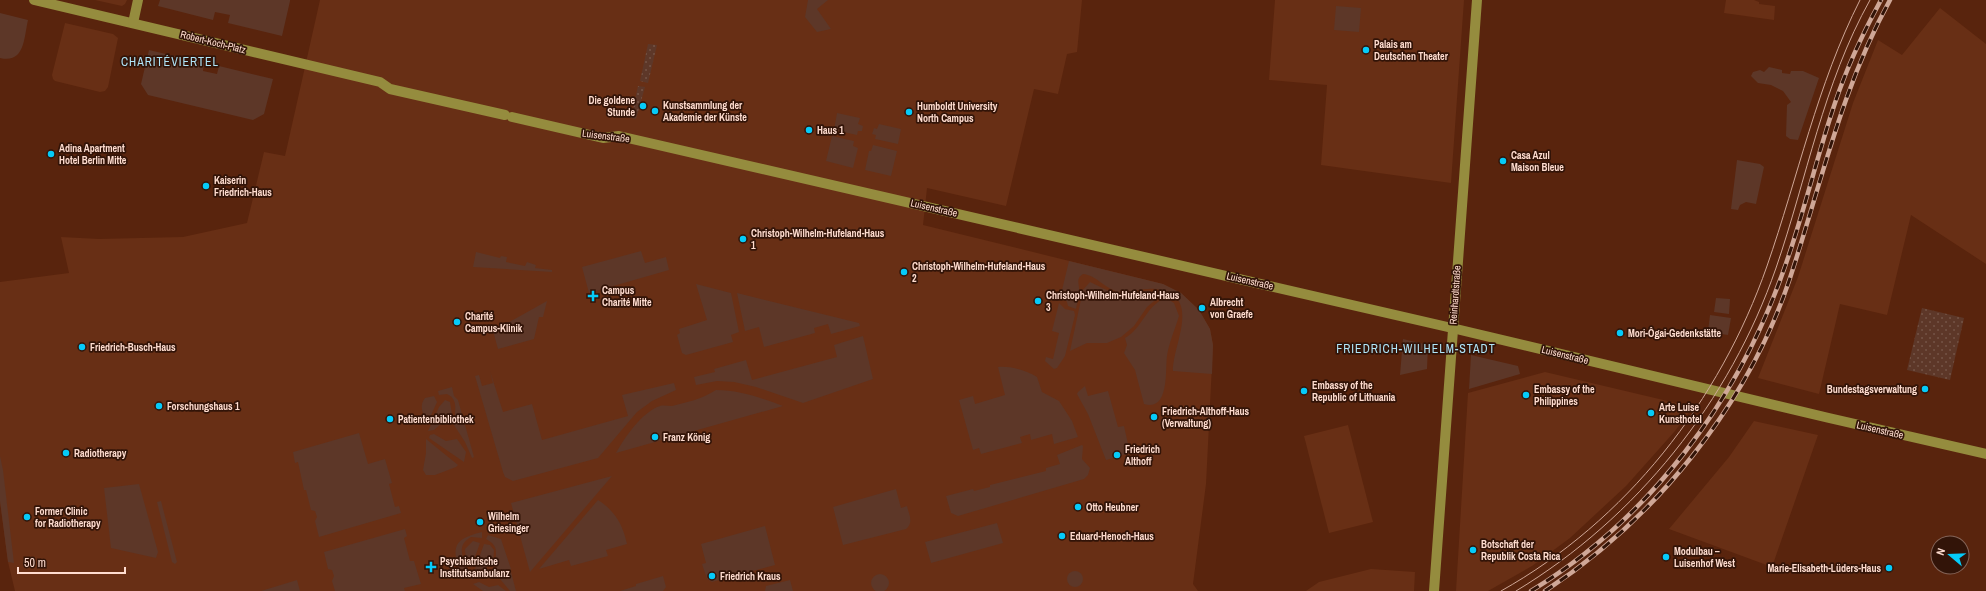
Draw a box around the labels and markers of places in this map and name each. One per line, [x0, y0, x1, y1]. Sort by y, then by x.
place label: Palais am Deutschen Theater [1374, 38, 1449, 63]
marker: Palais am Deutschen Theater [1361, 45, 1371, 55]
place label: Die goldene Stunde [589, 94, 635, 119]
place label: Kunstsammlung der Akademie der Künste [663, 99, 747, 124]
place label: Humboldt University North Campus [917, 100, 998, 125]
marker: Die goldene Stunde [638, 101, 648, 111]
marker: Kunstsammlung der Akademie der Künste [650, 106, 660, 116]
marker: Humboldt University North Campus [904, 107, 914, 117]
place label: Haus 1 [817, 124, 844, 137]
marker: Haus 1 [804, 125, 814, 135]
place label: Adina Apartment Hotel Berlin Mitte [59, 142, 127, 167]
marker: Adina Apartment Hotel Berlin Mitte [46, 149, 56, 159]
place label: Casa Azul Maison Bleue [1511, 149, 1564, 174]
marker: Casa Azul Maison Bleue [1498, 156, 1508, 166]
place label: Kaiserin Friedrich-Haus [214, 174, 272, 199]
marker: Kaiserin Friedrich-Haus [201, 181, 211, 191]
place label: Christoph-Wilhelm-Hufeland-Haus 1 [751, 227, 885, 252]
marker: Christoph-Wilhelm-Hufeland-Haus 1 [738, 234, 748, 244]
place label: Christoph-Wilhelm-Hufeland-Haus 2 [912, 260, 1046, 285]
marker: Christoph-Wilhelm-Hufeland-Haus 2 [899, 267, 909, 277]
place label: Campus Charité Mitte [602, 284, 652, 309]
place label: Christoph-Wilhelm-Hufeland-Haus 3 [1046, 289, 1180, 314]
marker: Campus Charité Mitte [587, 290, 599, 302]
marker: Christoph-Wilhelm-Hufeland-Haus 3 [1033, 296, 1043, 306]
place label: Albrecht von Graefe [1210, 296, 1253, 321]
marker: Albrecht von Graefe [1197, 303, 1207, 313]
place label: Charité Campus-Klinik [465, 310, 523, 335]
marker: Charité Campus-Klinik [452, 317, 462, 327]
place label: Mori-Ôgai-Gedenkstätte [1628, 327, 1721, 340]
marker: Mori-Ôgai-Gedenkstätte [1615, 328, 1625, 338]
place label: Friedrich-Busch-Haus [90, 341, 176, 354]
marker: Friedrich-Busch-Haus [77, 342, 87, 352]
place label: Embassy of the Republic of Lithuania [1312, 379, 1396, 404]
place label: Embassy of the Philippines [1534, 383, 1595, 408]
place label: Bundestagsverwaltung [1827, 383, 1917, 396]
marker: Bundestagsverwaltung [1920, 384, 1930, 394]
marker: Embassy of the Republic of Lithuania [1299, 386, 1309, 396]
marker: Embassy of the Philippines [1521, 390, 1531, 400]
place label: Forschungshaus 1 [167, 400, 240, 413]
marker: Forschungshaus 1 [154, 401, 164, 411]
place label: Arte Luise Kunsthotel [1659, 401, 1702, 426]
place label: Friedrich-Althoff-Haus (Verwaltung) [1162, 405, 1249, 430]
marker: Arte Luise Kunsthotel [1646, 408, 1656, 418]
marker: Friedrich-Althoff-Haus (Verwaltung) [1149, 412, 1159, 422]
place label: Patientenbibliothek [398, 413, 474, 426]
marker: Patientenbibliothek [385, 414, 395, 424]
place label: Franz König [663, 431, 710, 444]
marker: Franz König [650, 432, 660, 442]
place label: Friedrich Althoff [1125, 443, 1160, 468]
place label: Radiotherapy [74, 447, 127, 460]
marker: Radiotherapy [61, 448, 71, 458]
marker: Friedrich Althoff [1112, 450, 1122, 460]
place label: Otto Heubner [1086, 501, 1139, 514]
marker: Otto Heubner [1073, 502, 1083, 512]
place label: Former Clinic for Radiotherapy [35, 505, 101, 530]
place label: Wilhelm Griesinger [488, 510, 530, 535]
marker: Former Clinic for Radiotherapy [22, 512, 32, 522]
marker: Wilhelm Griesinger [475, 517, 485, 527]
place label: Eduard-Henoch-Haus [1070, 530, 1154, 543]
marker: Eduard-Henoch-Haus [1057, 531, 1067, 541]
place label: Botschaft der Republik Costa Rica [1481, 538, 1561, 563]
marker: Botschaft der Republik Costa Rica [1468, 545, 1478, 555]
place label: Modulbau – Luisenhof West [1674, 545, 1735, 570]
marker: Modulbau – Luisenhof West [1661, 552, 1671, 562]
place label: Psychiatrische Institutsambulanz [440, 555, 510, 580]
marker: Psychiatrische Institutsambulanz [425, 561, 437, 573]
place label: Marie-Elisabeth-Lüders-Haus [1768, 562, 1881, 575]
marker: Marie-Elisabeth-Lüders-Haus [1884, 563, 1894, 573]
place label: Friedrich Kraus [720, 570, 781, 583]
marker: Friedrich Kraus [707, 571, 717, 581]

